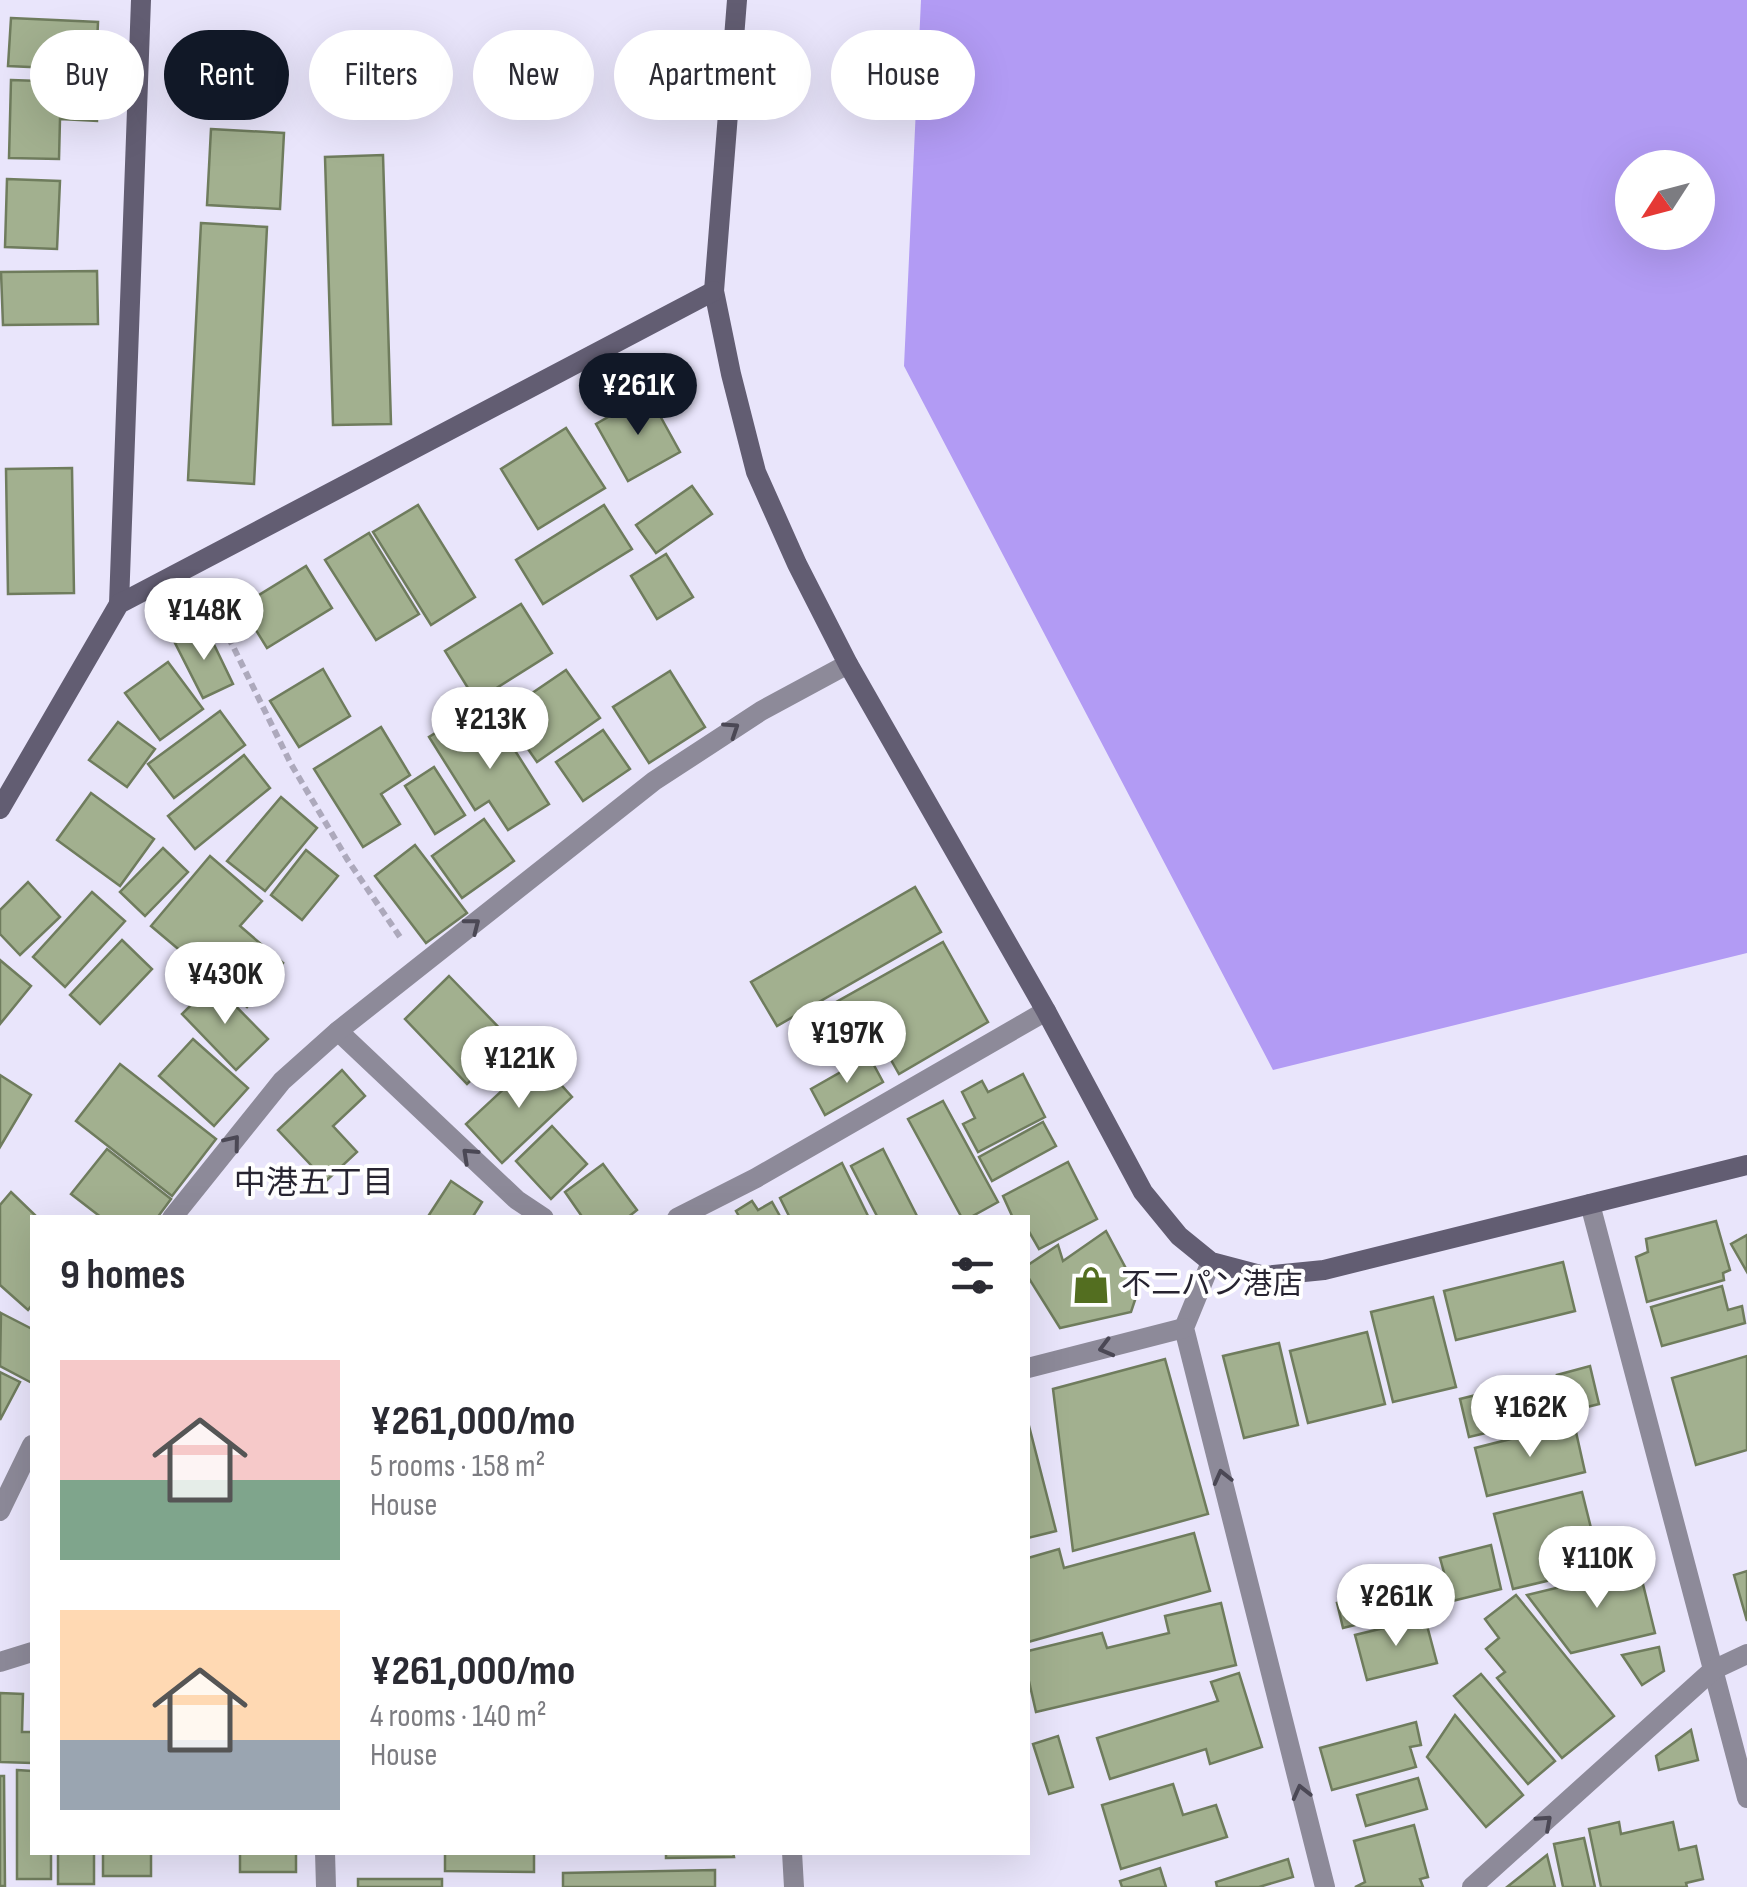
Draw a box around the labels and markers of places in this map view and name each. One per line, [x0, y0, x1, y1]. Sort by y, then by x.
pin: ¥261K [568, 353, 708, 438]
pin: ¥148K [134, 578, 274, 663]
pin: ¥213K [420, 687, 560, 772]
pin: ¥430K [155, 942, 295, 1027]
pin: ¥197K [777, 1001, 917, 1086]
pin: ¥121K [449, 1026, 589, 1111]
shop icon: 不二パン港店 [1070, 1264, 1112, 1306]
place label: 不二パン港店 [1121, 1267, 1303, 1303]
pin: ¥162K [1460, 1375, 1600, 1460]
pin: ¥110K [1527, 1526, 1667, 1611]
pin: ¥261K [1326, 1564, 1466, 1649]

